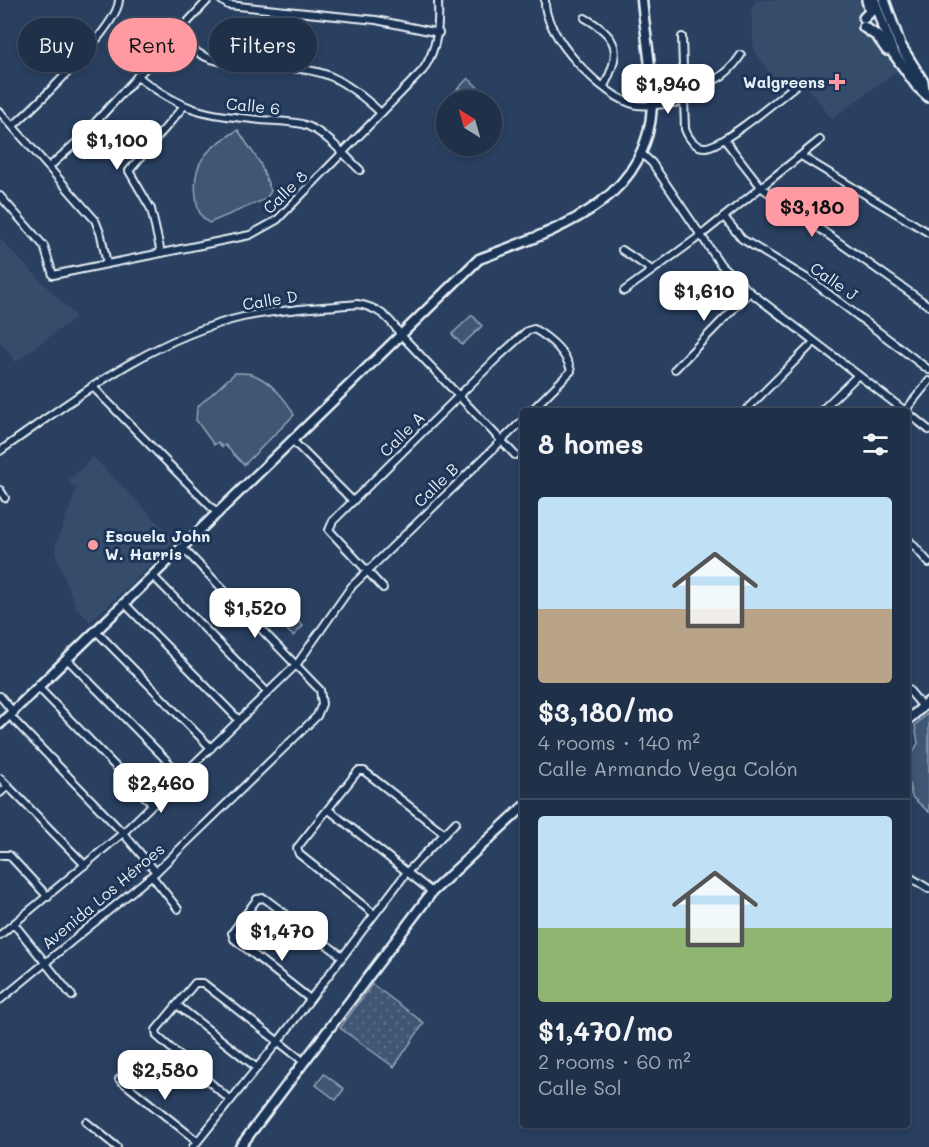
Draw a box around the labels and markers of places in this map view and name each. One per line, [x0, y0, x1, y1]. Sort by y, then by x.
pin: $1,940 [619, 64, 717, 115]
place label: Walgreens [743, 71, 825, 92]
marker: Walgreens [830, 75, 844, 89]
pin: $1,100 [68, 120, 166, 171]
pin: $3,180 [763, 187, 861, 238]
pin: $1,610 [655, 271, 753, 322]
place label: Escuela John W. Harris [105, 525, 210, 564]
marker: Escuela John W. Harris [86, 538, 100, 552]
pin: $1,520 [206, 588, 304, 639]
pin: $2,460 [112, 763, 210, 814]
pin: $1,470 [233, 911, 331, 962]
pin: $2,580 [116, 1050, 214, 1101]

